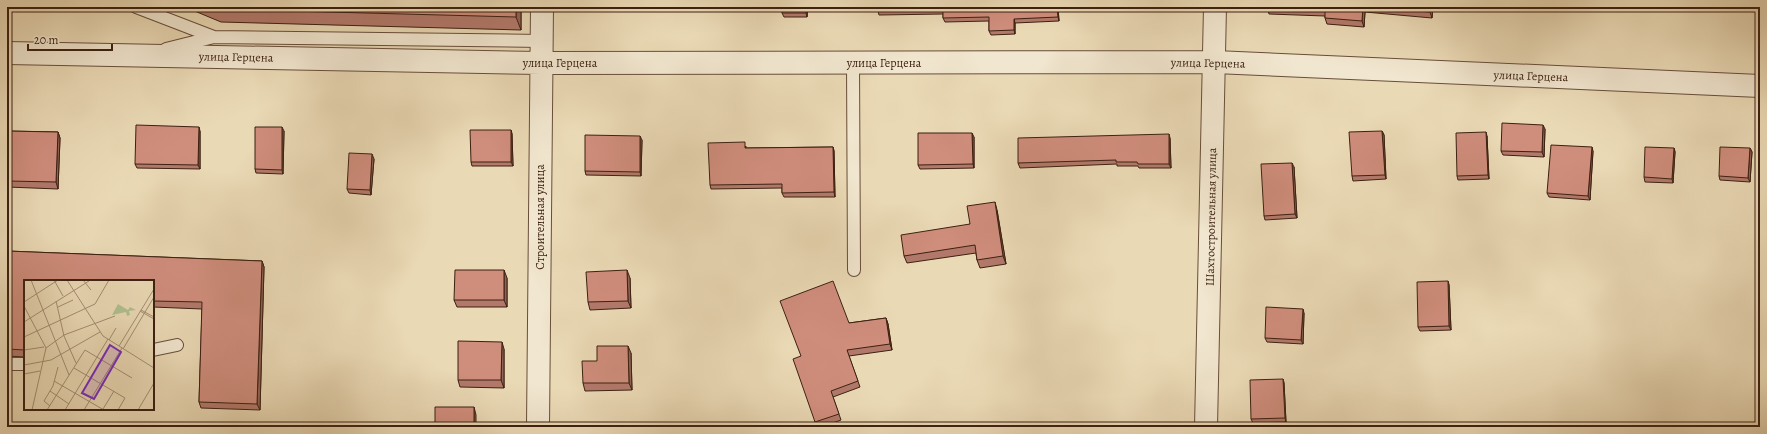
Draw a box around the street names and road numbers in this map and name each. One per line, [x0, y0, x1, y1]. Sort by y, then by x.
street label: улица Герцена [198, 48, 274, 66]
street label: улица Герцена [1170, 54, 1246, 72]
street label: улица Герцена [522, 55, 598, 71]
street label: улица Герцена [846, 55, 922, 71]
street label: улица Герцена [1492, 67, 1569, 85]
street label: Шахтостроительная улица [1202, 147, 1220, 286]
street label: Строительная улица [532, 164, 548, 270]

